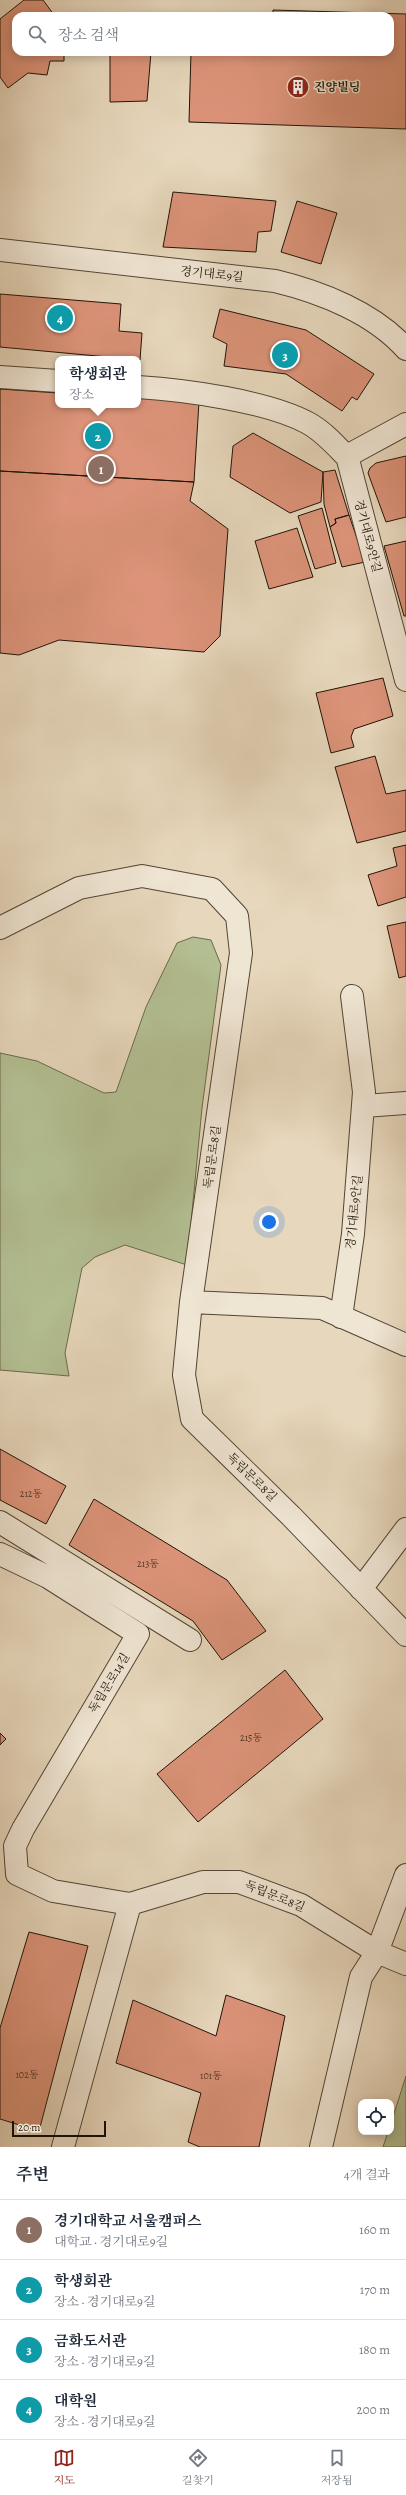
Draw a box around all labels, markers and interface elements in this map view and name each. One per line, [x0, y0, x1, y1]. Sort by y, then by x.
search box [12, 12, 394, 56]
icon: search [26, 23, 48, 45]
text: 장소 검색 [58, 25, 119, 45]
building icon: 진양빌딩 [285, 74, 311, 100]
place label: 진양빌딩 [314, 79, 360, 95]
street label: 경기대로9길 [180, 263, 244, 285]
pin: 4 [47, 303, 73, 333]
pin: 3 [272, 340, 298, 370]
popup [55, 356, 141, 408]
text: 학생회관 [69, 364, 127, 384]
text: 장소 [69, 386, 94, 403]
pin: 2 [85, 421, 111, 451]
pin: 1 [88, 454, 114, 484]
street label: 경기대로9안길 [351, 498, 385, 574]
street label: 독립문로8길 [200, 1124, 224, 1190]
street label: 경기대로9안길 [342, 1174, 366, 1250]
your location [259, 1212, 279, 1232]
street label: 독립문로8길 [224, 1449, 280, 1505]
house number: 212동 [20, 1487, 43, 1500]
house number: 213동 [137, 1557, 159, 1570]
street label: 독립문로14길 [85, 1650, 133, 1716]
house number: 215동 [240, 1731, 262, 1744]
street label: 독립문로8길 [242, 1877, 308, 1915]
house number: 102동 [15, 2068, 39, 2081]
house number: 101동 [200, 2069, 222, 2082]
map controls [358, 2099, 394, 2135]
button: locate [358, 2099, 394, 2135]
scale bar [12, 2119, 106, 2138]
text: 20 m [18, 2120, 40, 2135]
text: 주변 [16, 2163, 49, 2186]
text: 4개 결과 [344, 2166, 390, 2183]
text: 경기대학교 서울캠퍼스 [54, 2211, 202, 2231]
text: 1 [27, 2221, 31, 2238]
text: 160 m [359, 2221, 390, 2238]
text: 대학교 · 경기대로9길 [54, 2233, 168, 2250]
text: 학생회관 [54, 2271, 112, 2291]
text: 2 [26, 2281, 32, 2298]
text: 170 m [360, 2281, 390, 2298]
text: 장소 · 경기대로9길 [54, 2293, 156, 2310]
text: 금화도서관 [54, 2331, 126, 2351]
text: 3 [26, 2341, 32, 2358]
text: 180 m [359, 2341, 390, 2358]
text: 장소 · 경기대로9길 [54, 2353, 156, 2370]
text: 대학원 [54, 2391, 97, 2411]
text: 4 [26, 2401, 32, 2418]
text: 200 m [357, 2401, 390, 2418]
text: 장소 · 경기대로9길 [54, 2413, 156, 2430]
tab: 지도 [53, 2447, 75, 2488]
tab: 길찾기 [182, 2447, 214, 2488]
tab: 저장됨 [321, 2447, 353, 2488]

